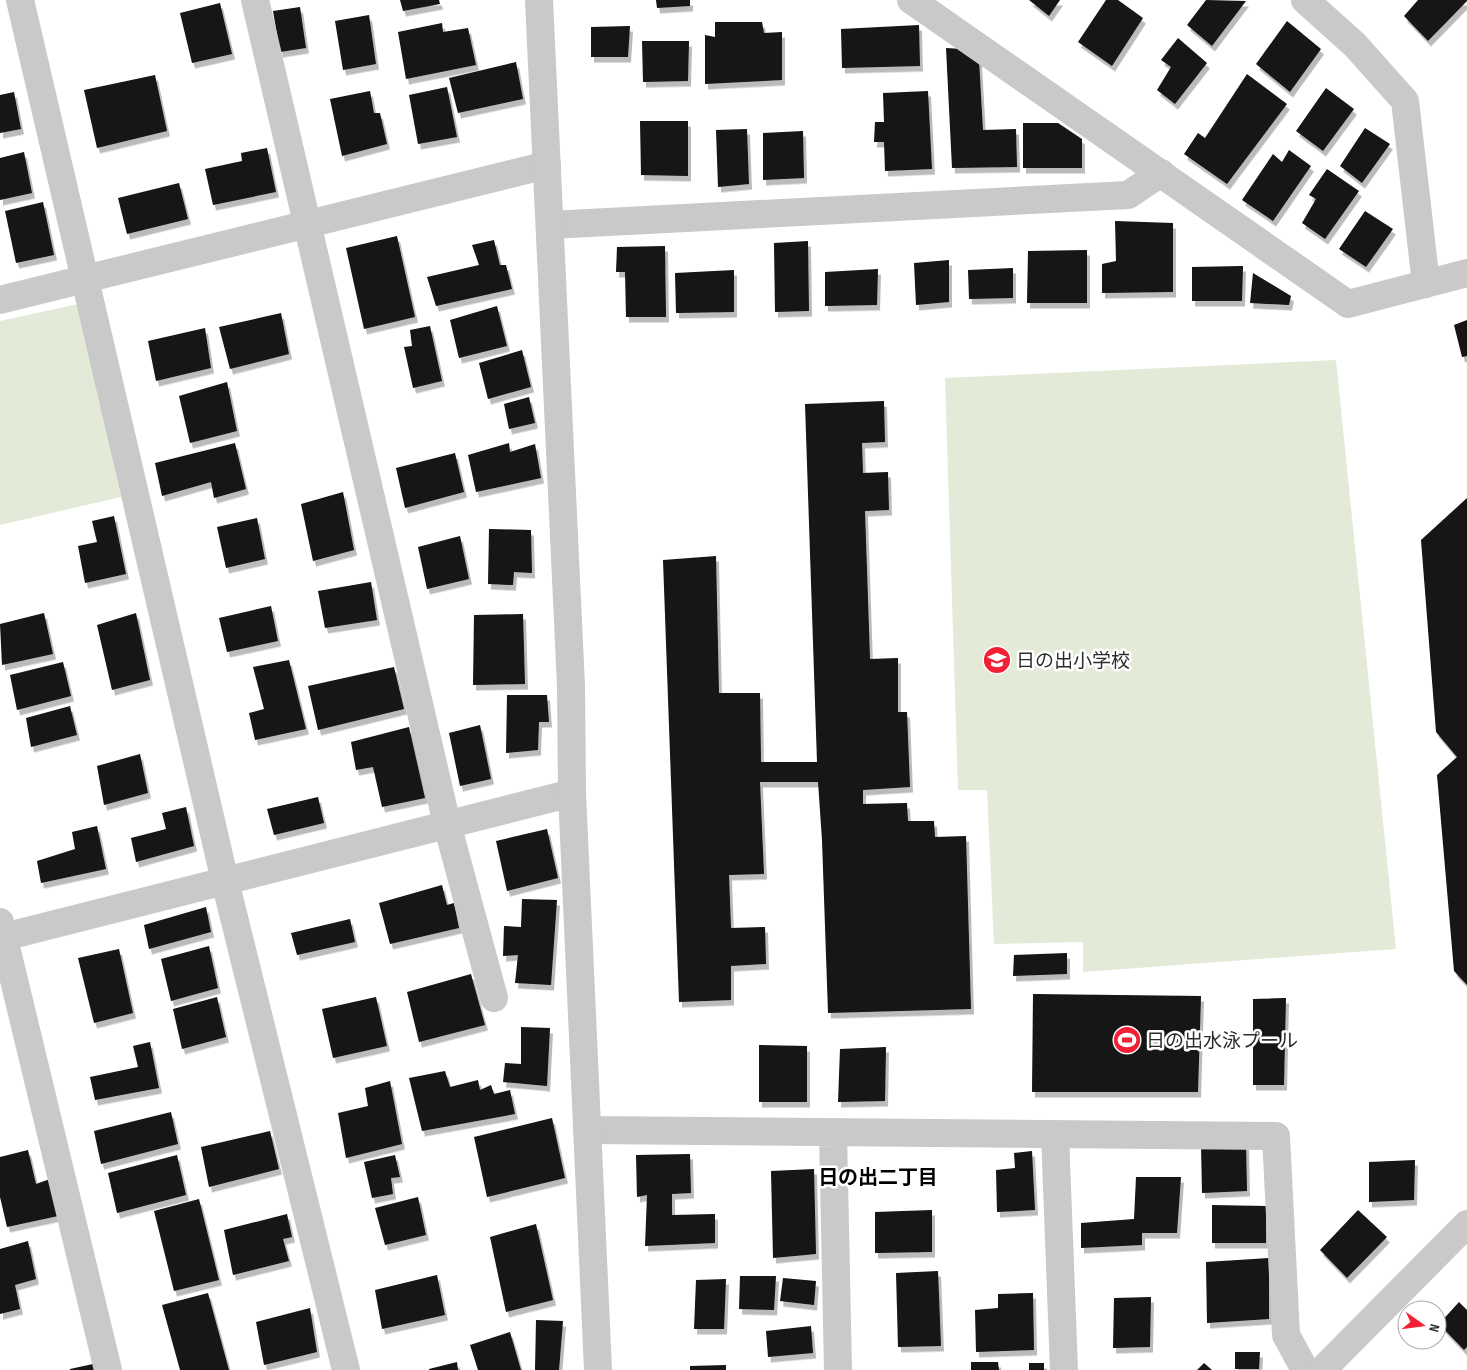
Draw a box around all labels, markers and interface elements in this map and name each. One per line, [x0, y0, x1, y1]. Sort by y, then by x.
school or university icon: 日の出小学校 [982, 645, 1012, 675]
place label: 日の出小学校 [1016, 650, 1130, 673]
sports icon: 日の出水泳プール [1112, 1025, 1142, 1055]
place label: 日の出水泳プール [1146, 1030, 1298, 1053]
district label: 日の出二丁目 [818, 1166, 938, 1190]
north arrow [1397, 1300, 1447, 1350]
text: N [1425, 1322, 1443, 1334]

